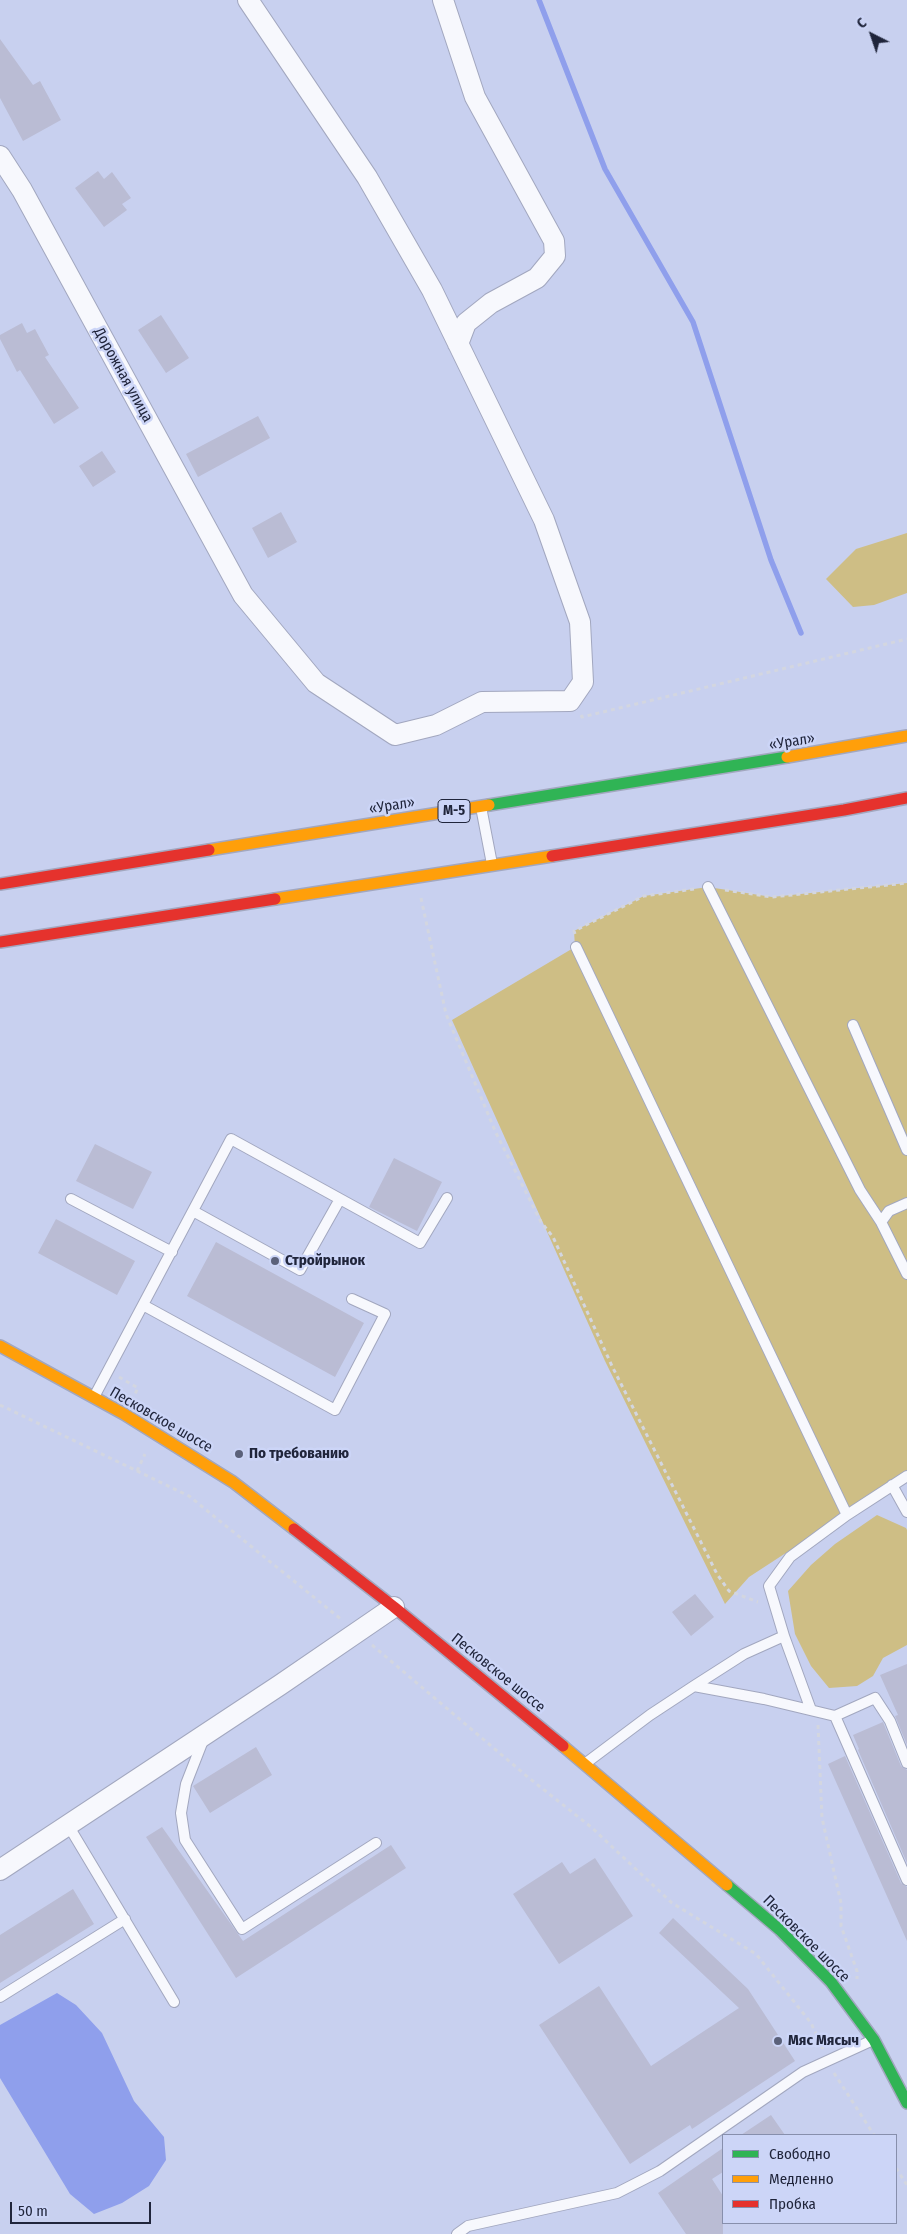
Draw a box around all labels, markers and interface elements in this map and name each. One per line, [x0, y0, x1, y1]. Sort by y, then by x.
north arrow [847, 10, 897, 60]
text: С [853, 14, 870, 32]
street label: Дорожная улица [90, 325, 156, 425]
street label: «Урал» [768, 729, 816, 755]
street label: «Урал» [368, 793, 416, 819]
road number: М-5 [438, 799, 470, 822]
place label: Стройрынок [285, 1252, 365, 1270]
marker: Стройрынок [269, 1255, 281, 1267]
street label: Песковское шоссе [106, 1383, 216, 1457]
place label: По требованию [249, 1445, 349, 1463]
marker: По требованию [233, 1448, 245, 1460]
street label: Песковское шоссе [447, 1630, 549, 1716]
street label: Песковское шоссе [759, 1892, 853, 1986]
place label: Мяс Мясыч [788, 2032, 859, 2050]
marker: Мяс Мясыч [772, 2035, 784, 2047]
legend [722, 2134, 897, 2224]
text: Свободно [769, 2145, 831, 2163]
text: Медленно [769, 2170, 834, 2188]
scale bar [12, 2192, 154, 2224]
text: Пробка [769, 2195, 816, 2213]
text: 50 m [18, 2202, 48, 2220]

